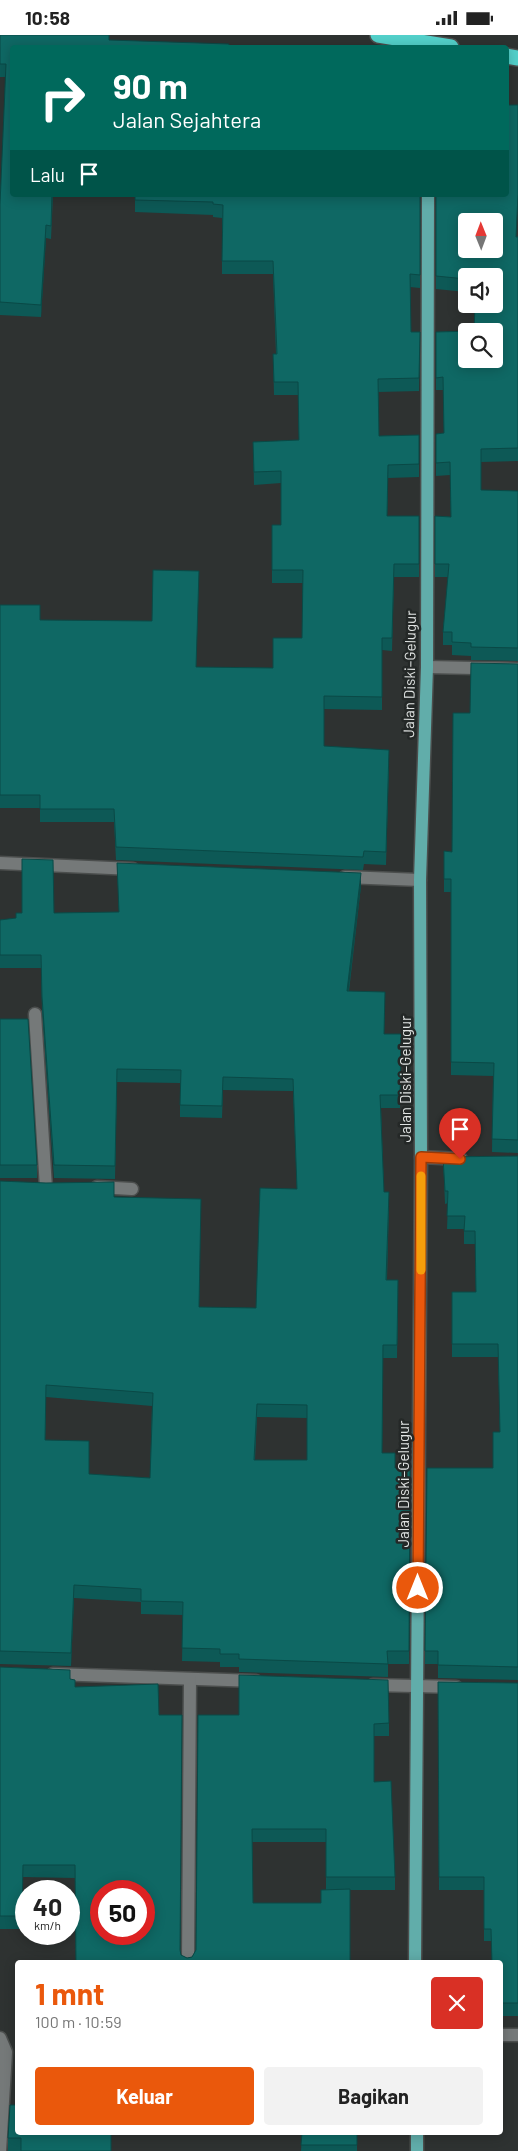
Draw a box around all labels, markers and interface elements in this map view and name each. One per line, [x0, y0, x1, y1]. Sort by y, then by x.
text: 10:58 [25, 6, 70, 29]
text: 90 m [113, 64, 188, 106]
icon: right [30, 65, 95, 130]
text: Jalan Sejahtera [113, 106, 261, 132]
icon: arrive [75, 160, 103, 188]
text: Lalu [30, 163, 65, 186]
north arrow [458, 213, 502, 257]
map controls [458, 213, 503, 368]
button: sound [458, 268, 503, 313]
button: search [458, 323, 503, 368]
street label: Jalan Diski–Gelugur [399, 610, 419, 738]
street label: Jalan Diski–Gelugur [396, 1015, 414, 1143]
pin [439, 1108, 481, 1159]
icon: arrive [446, 1115, 474, 1143]
street label: Jalan Diski–Gelugur [394, 1420, 412, 1548]
position arrow [391, 1561, 443, 1613]
speed limit sign: 50 [90, 1880, 155, 1945]
text: 40 [33, 1891, 62, 1921]
text: km/h [34, 1918, 61, 1932]
text: 1 mnt [35, 1975, 104, 2011]
button: close [431, 1977, 483, 2029]
text: 100 m · 10:59 [35, 2012, 122, 2031]
button: Keluar [35, 2067, 254, 2125]
button: Bagikan [264, 2067, 483, 2125]

